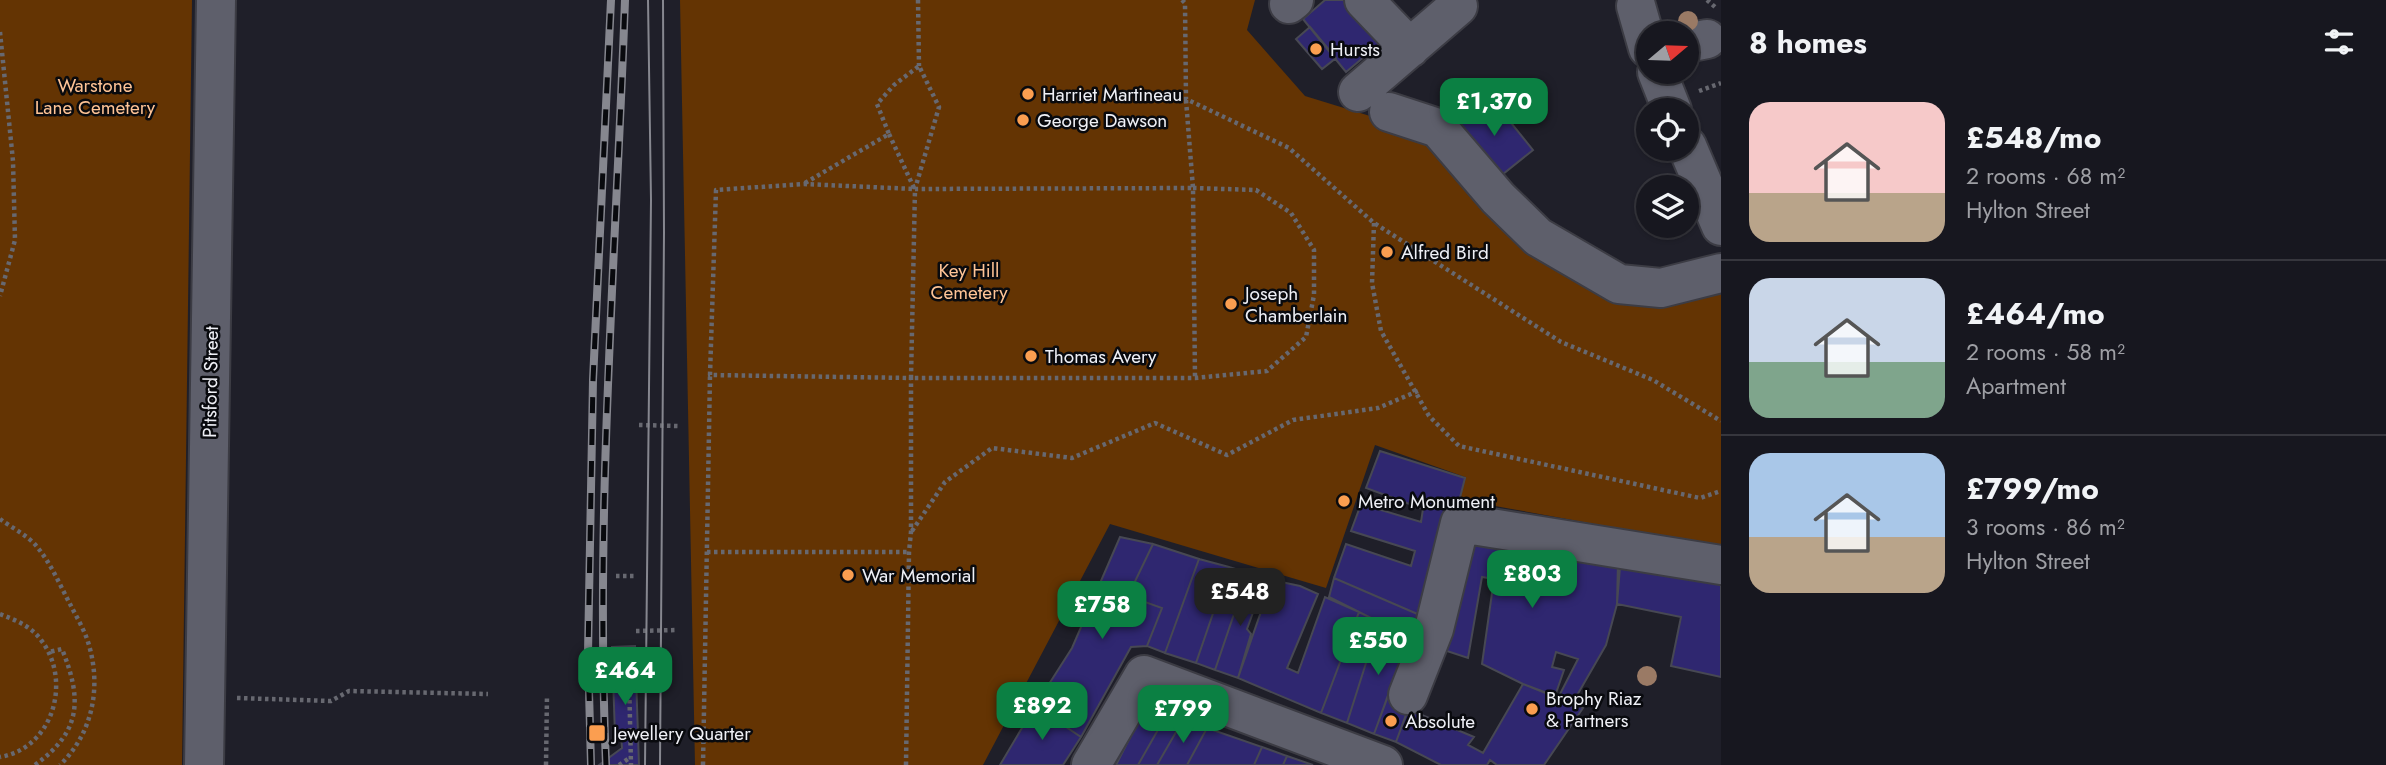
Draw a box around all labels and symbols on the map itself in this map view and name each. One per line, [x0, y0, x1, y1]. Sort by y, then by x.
north arrow [1636, 21, 1699, 84]
place label: Hursts [1330, 36, 1380, 63]
marker: Hursts [1308, 41, 1324, 57]
park label: Warstone Lane Cemetery [35, 72, 156, 121]
pin: £1,370 [1437, 78, 1551, 138]
place label: Harriet Martineau [1042, 81, 1182, 108]
marker: Harriet Martineau [1020, 86, 1036, 102]
place label: George Dawson [1037, 107, 1167, 134]
marker: George Dawson [1015, 112, 1031, 128]
place label: Alfred Bird [1401, 239, 1489, 266]
marker: Alfred Bird [1379, 244, 1395, 260]
park label: Key Hill Cemetery [930, 257, 1008, 306]
place label: Joseph Chamberlain [1242, 280, 1348, 329]
marker: Joseph Chamberlain [1223, 296, 1239, 312]
street label: Pitsford Street [196, 325, 225, 438]
place label: Thomas Avery [1045, 343, 1157, 370]
marker: Thomas Avery [1023, 348, 1039, 364]
place label: Metro Monument [1358, 488, 1495, 515]
marker: Metro Monument [1336, 493, 1352, 509]
pin: £803 [1491, 550, 1573, 610]
place label: War Memorial [862, 562, 976, 589]
marker: War Memorial [840, 567, 856, 583]
pin: £548 [1199, 568, 1281, 628]
pin: £758 [1061, 582, 1143, 641]
pin: £550 [1337, 618, 1419, 677]
pin: £464 [584, 648, 666, 707]
pin: £892 [1001, 682, 1083, 742]
place label: Brophy Riaz & Partners [1546, 685, 1642, 734]
pin: £799 [1142, 686, 1224, 745]
marker: Brophy Riaz & Partners [1524, 701, 1540, 717]
place label: Absolute [1405, 708, 1475, 735]
marker: Absolute [1383, 713, 1399, 729]
place label: Jewellery Quarter [610, 720, 751, 747]
marker: Jewellery Quarter [587, 723, 607, 743]

